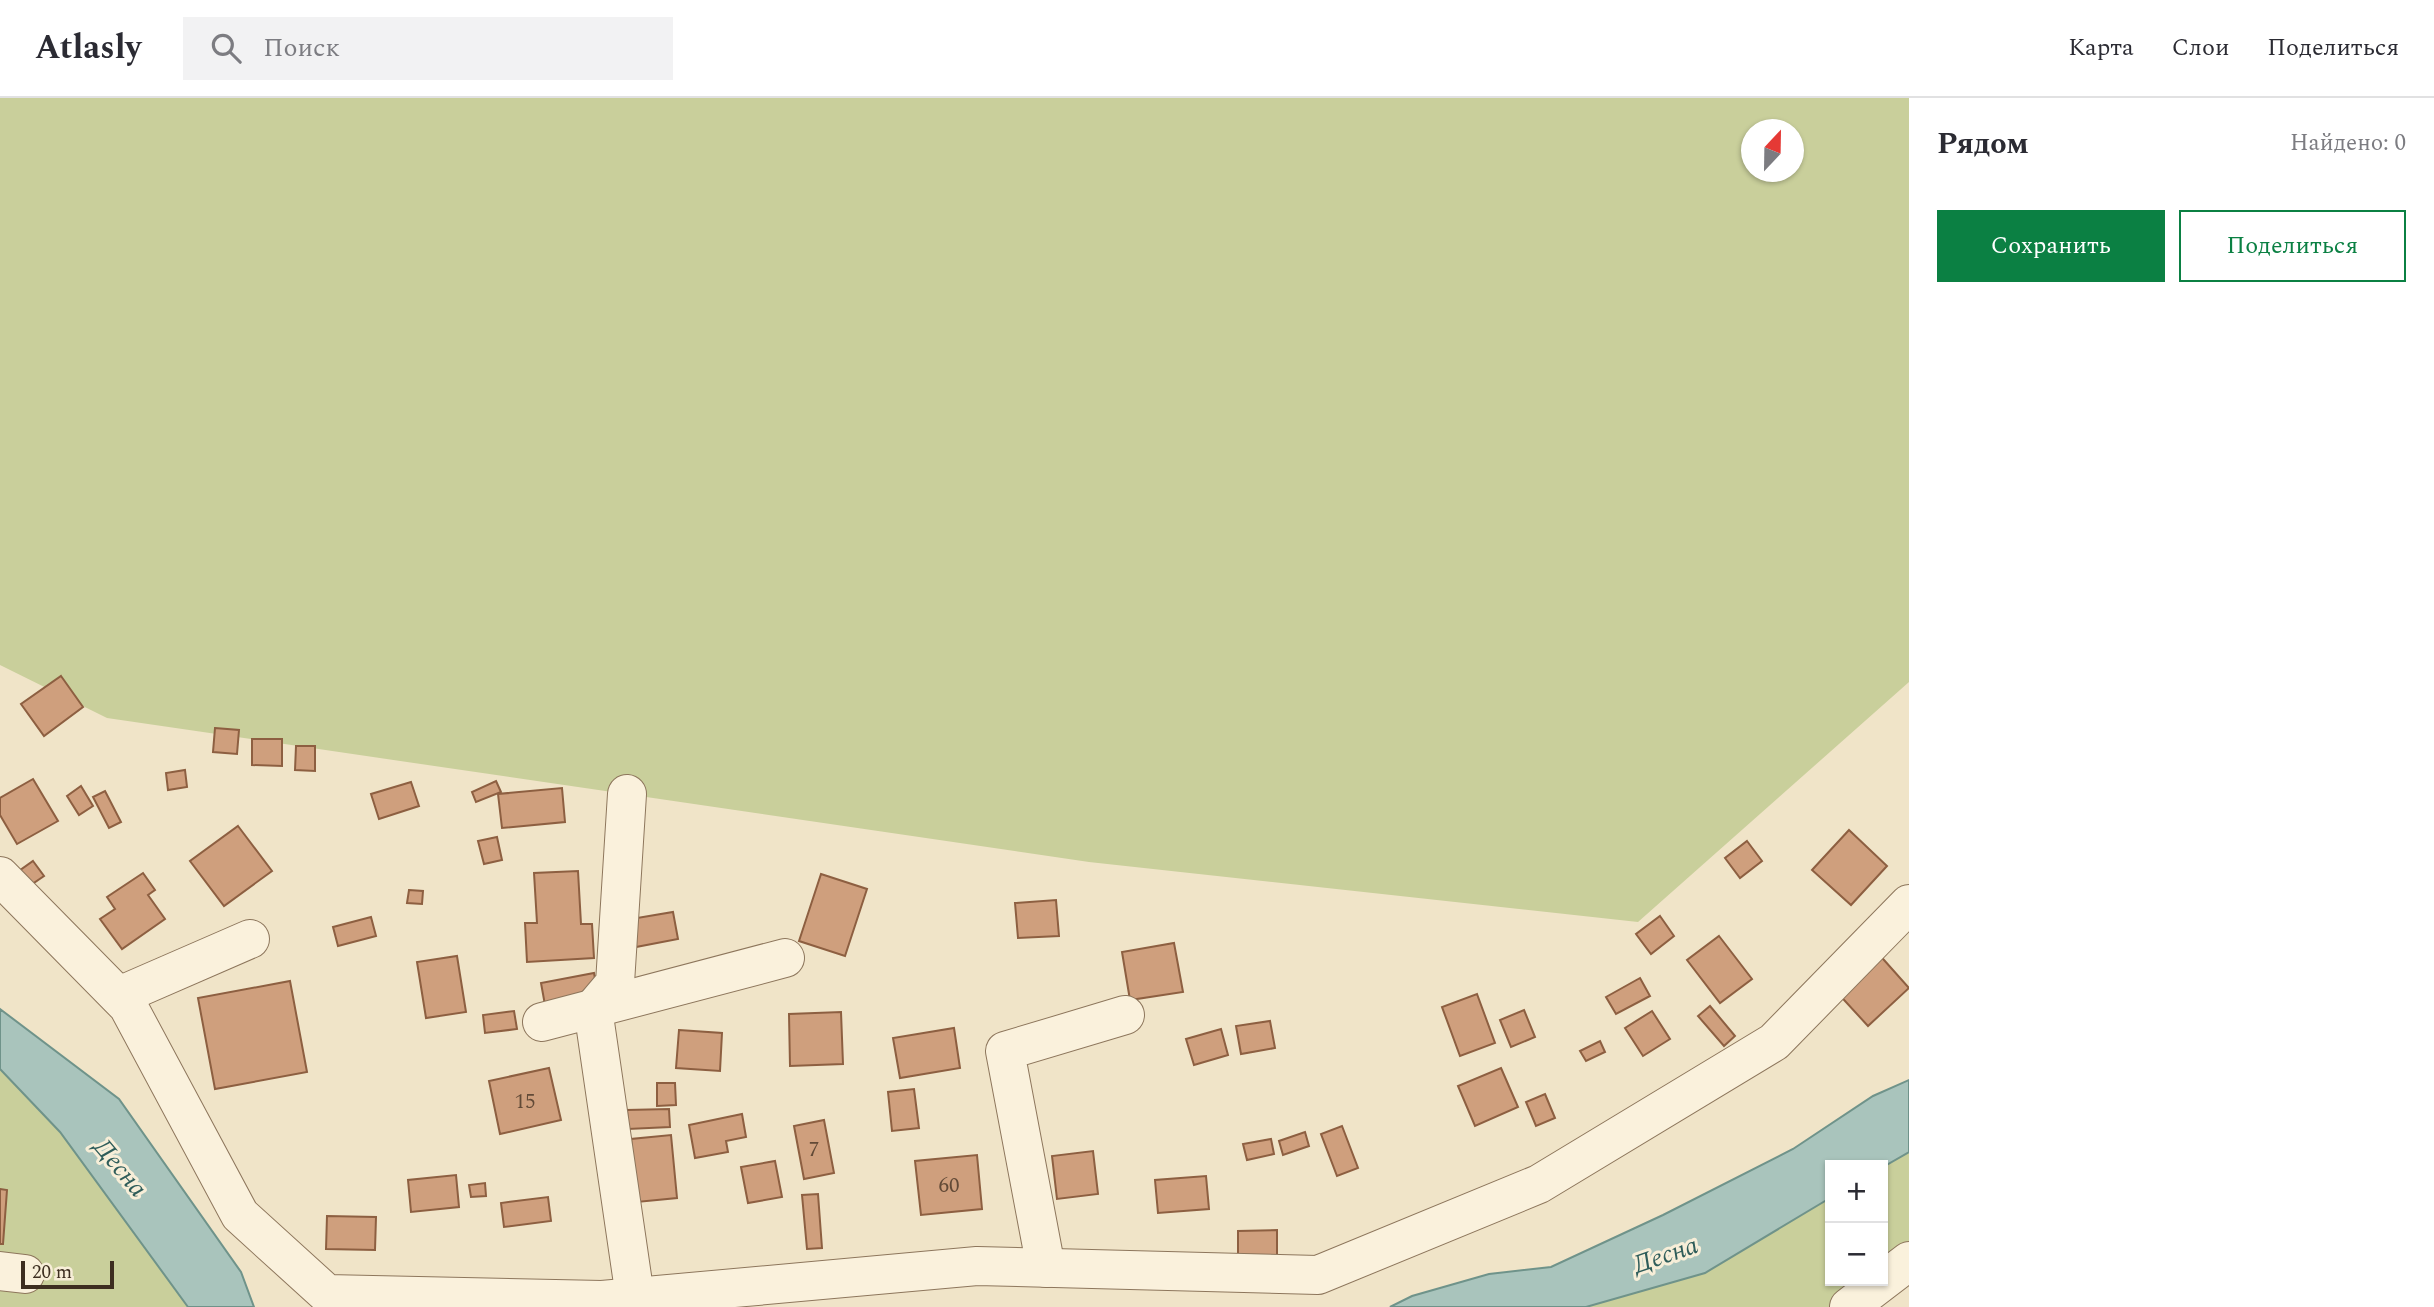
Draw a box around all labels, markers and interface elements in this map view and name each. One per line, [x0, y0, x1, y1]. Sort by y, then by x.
search box [183, 17, 673, 80]
text: Atlasly [35, 23, 141, 73]
text: Поиск [263, 28, 340, 68]
icon: search [207, 29, 245, 67]
text: Карта [2068, 30, 2134, 66]
text: Слои [2172, 30, 2229, 66]
text: Поделиться [2267, 30, 2399, 66]
north arrow [1741, 119, 1804, 182]
text: Рядом [1937, 121, 2029, 167]
text: Найдено: 0 [2290, 126, 2406, 161]
button: Сохранить [1937, 210, 2165, 282]
button: Поделиться [2179, 210, 2406, 282]
house number: 15 [515, 1086, 536, 1118]
water label: Десна [83, 1128, 157, 1206]
house number: 7 [809, 1134, 819, 1166]
map controls [1825, 1160, 1888, 1286]
button: + [1825, 1160, 1888, 1223]
house number: 60 [939, 1170, 960, 1202]
button: − [1825, 1223, 1888, 1286]
water label: Десна [1626, 1225, 1704, 1285]
scale bar [21, 1258, 114, 1290]
text: 20 m [32, 1258, 72, 1287]

